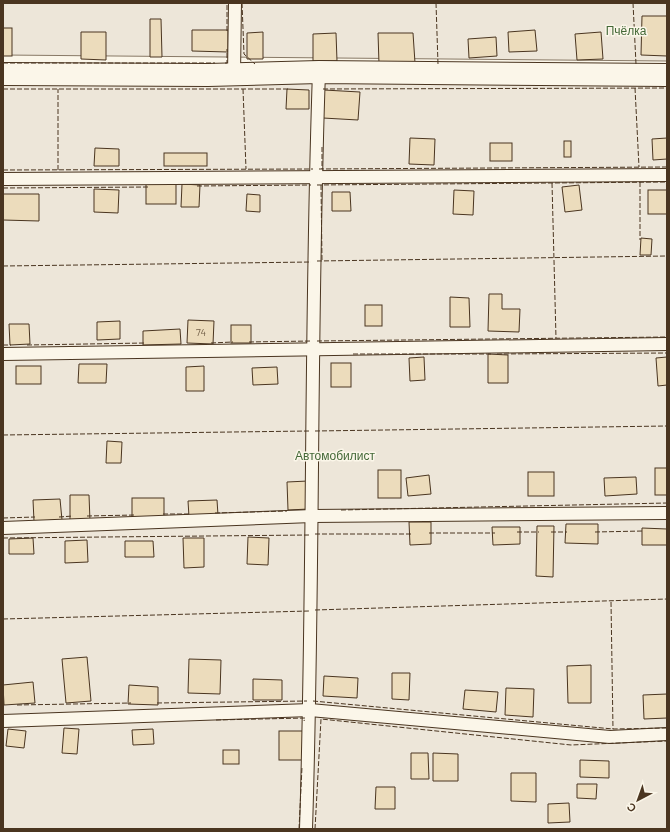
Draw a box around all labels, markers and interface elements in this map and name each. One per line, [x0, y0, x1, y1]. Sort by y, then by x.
park label: Пчёлка [606, 23, 647, 37]
house number: 74 [196, 326, 206, 338]
park label: Автомобилист [295, 448, 375, 462]
north arrow [618, 780, 658, 820]
text: С [624, 800, 638, 815]

